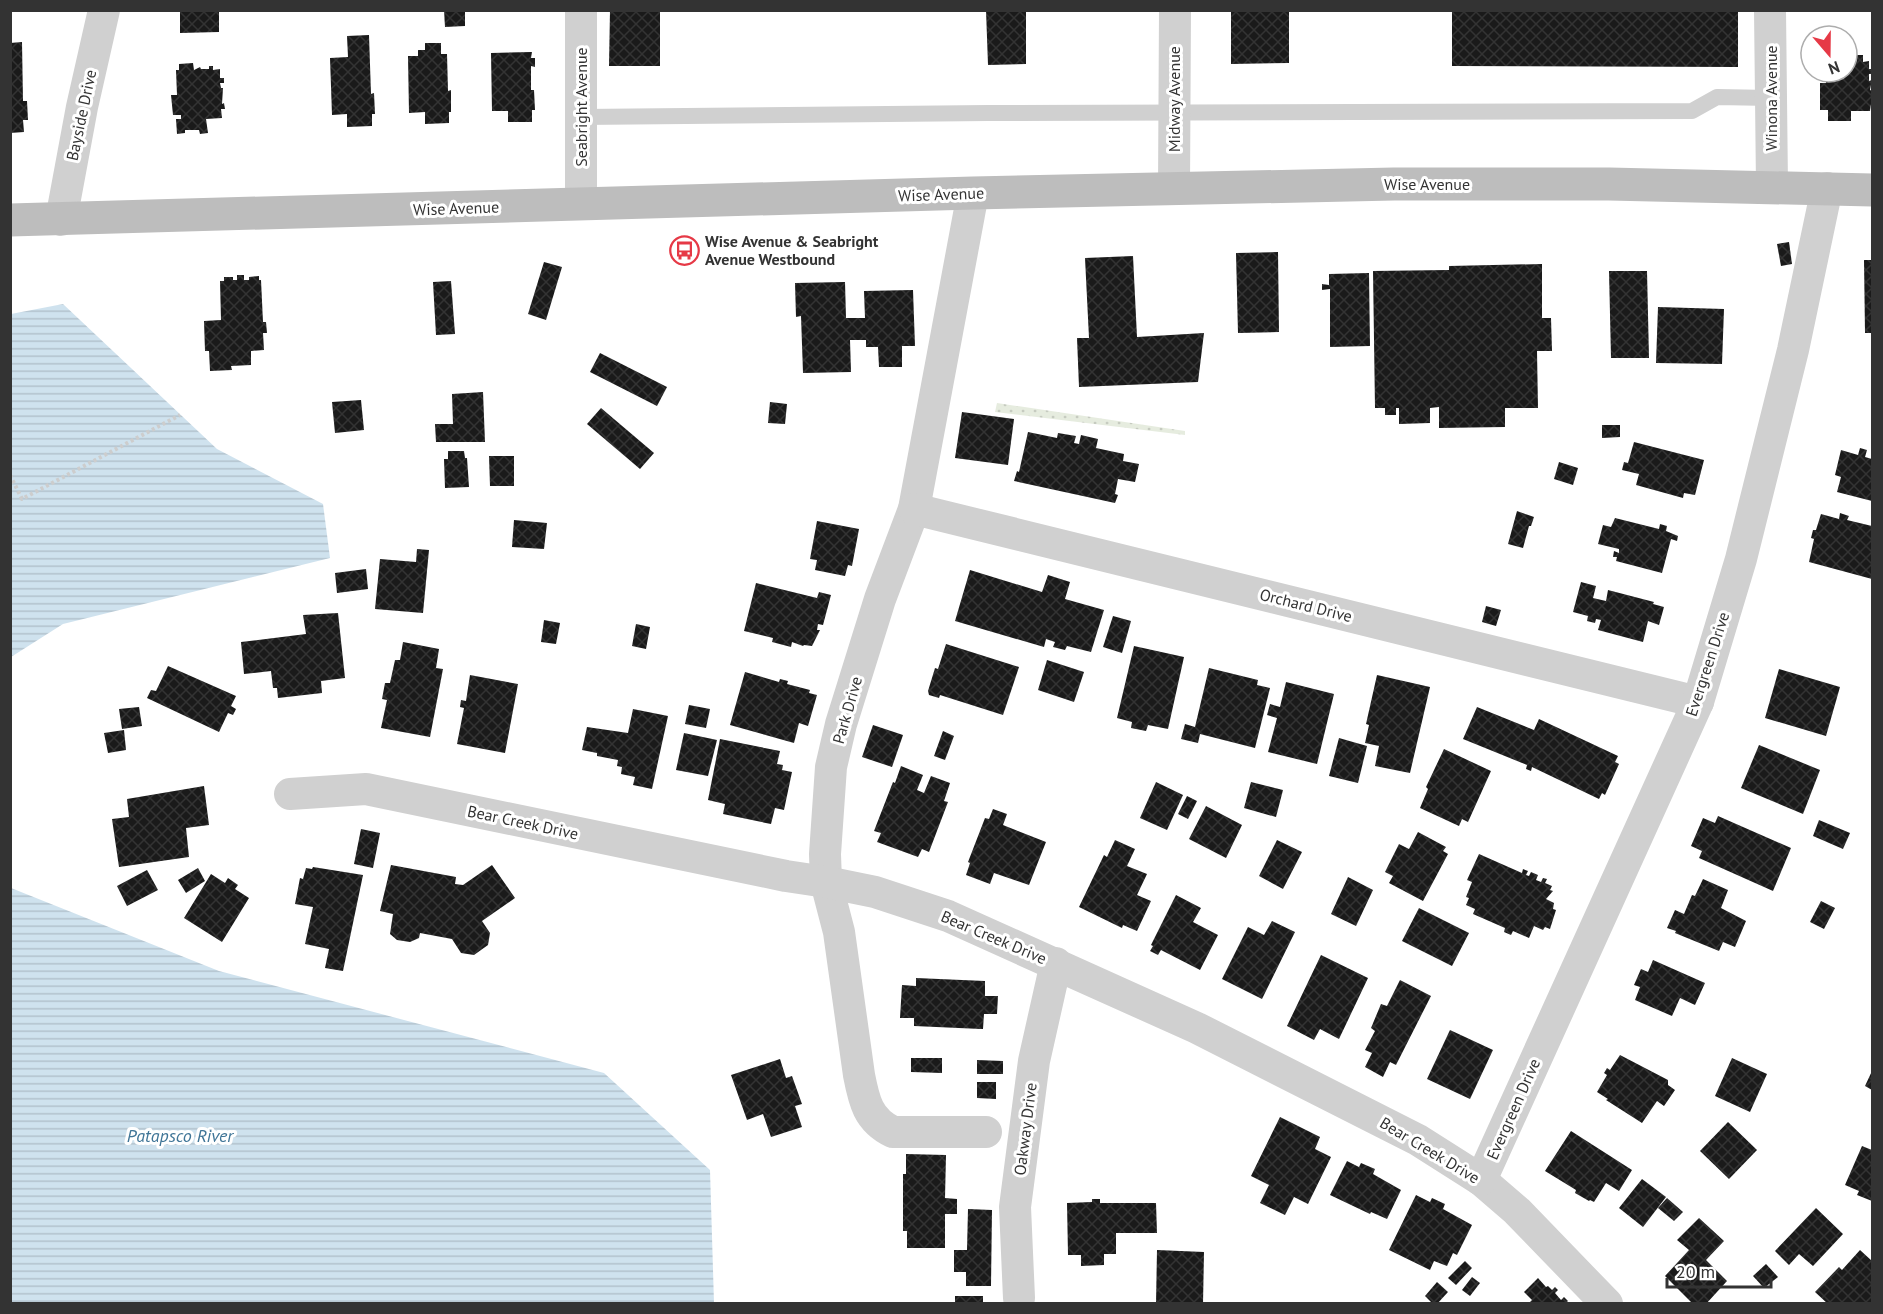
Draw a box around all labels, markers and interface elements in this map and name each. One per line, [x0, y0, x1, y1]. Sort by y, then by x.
north arrow [1799, 24, 1859, 84]
street label: Winona Avenue [1761, 45, 1781, 151]
street label: Midway Avenue [1164, 46, 1184, 152]
street label: Seabright Avenue [571, 47, 591, 167]
text: N [1826, 57, 1842, 79]
street label: Bayside Drive [62, 68, 100, 162]
street label: Wise Avenue [1384, 174, 1470, 194]
street label: Wise Avenue [898, 183, 984, 205]
street label: Wise Avenue [413, 197, 499, 219]
place label: Wise Avenue & Seabright Avenue Westbound [705, 231, 879, 269]
bus stop icon: Wise Avenue & Seabright Avenue Westbound [668, 234, 700, 266]
street label: Orchard Drive [1258, 584, 1354, 626]
street label: Evergreen Drive [1681, 609, 1733, 719]
street label: Park Drive [828, 674, 866, 746]
street label: Bear Creek Drive [466, 800, 580, 844]
street label: Bear Creek Drive [938, 906, 1050, 968]
street label: Evergreen Drive [1482, 1055, 1544, 1163]
street label: Oakway Drive [1009, 1082, 1041, 1176]
street label: Bear Creek Drive [1376, 1112, 1484, 1188]
water label: Patapsco River [127, 1124, 234, 1147]
scale bar [1667, 1251, 1770, 1289]
text: 20 m [1676, 1260, 1715, 1283]

